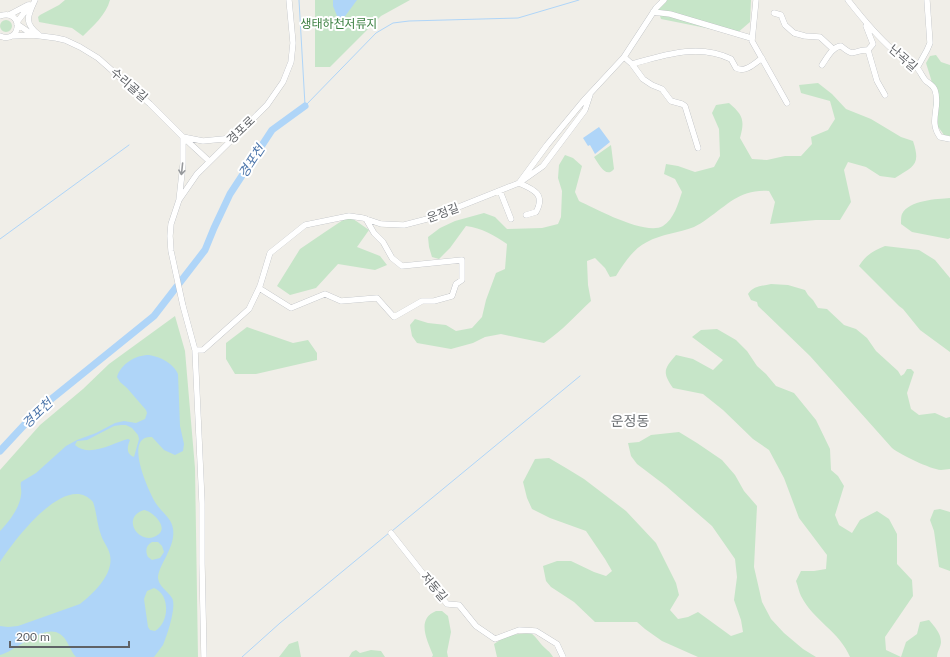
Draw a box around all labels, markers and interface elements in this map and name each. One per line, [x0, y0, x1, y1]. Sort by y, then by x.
park label: 생태하천저류지 [300, 16, 378, 31]
street label: 난곡길 [886, 41, 921, 74]
street label: 수리골길 [108, 64, 151, 105]
street label: 경포로 [224, 113, 258, 147]
water label: 경포천 [235, 141, 268, 180]
one-way arrow [179, 162, 186, 175]
street label: 운정길 [425, 200, 461, 225]
water label: 경포천 [19, 394, 56, 431]
district label: 운정동 [611, 412, 649, 429]
street label: 저동길 [418, 569, 451, 604]
scale bar [10, 623, 129, 649]
text: 200 m [16, 629, 50, 644]

